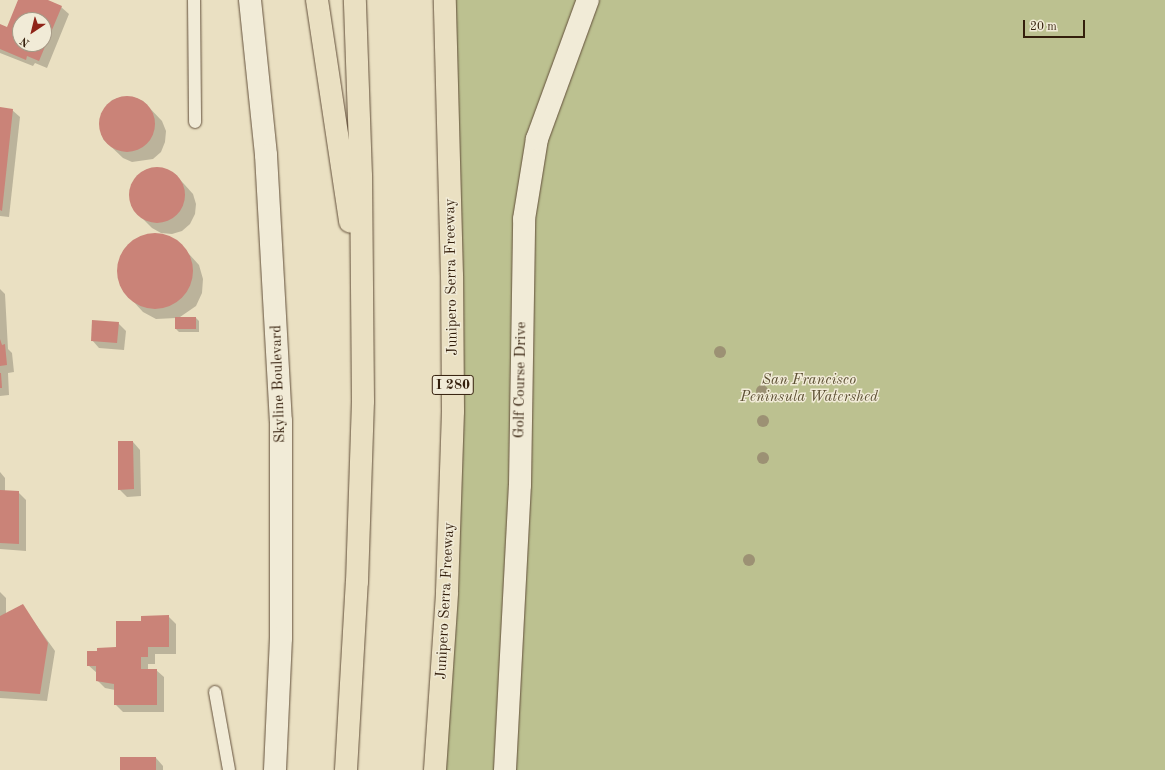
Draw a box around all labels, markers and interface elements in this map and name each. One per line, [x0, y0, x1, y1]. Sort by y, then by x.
north arrow [12, 12, 52, 52]
scale bar [1025, 12, 1087, 38]
text: 20 m [1030, 21, 1057, 33]
text: N [19, 35, 32, 48]
street label: Junipero Serra Freeway [442, 198, 462, 356]
street label: Golf Course Drive [511, 321, 531, 439]
street label: Skyline Boulevard [268, 325, 290, 443]
park label: San Francisco Peninsula Watershed [740, 371, 878, 406]
road number: I 280 [431, 373, 475, 397]
street label: Junipero Serra Freeway [433, 522, 459, 680]

